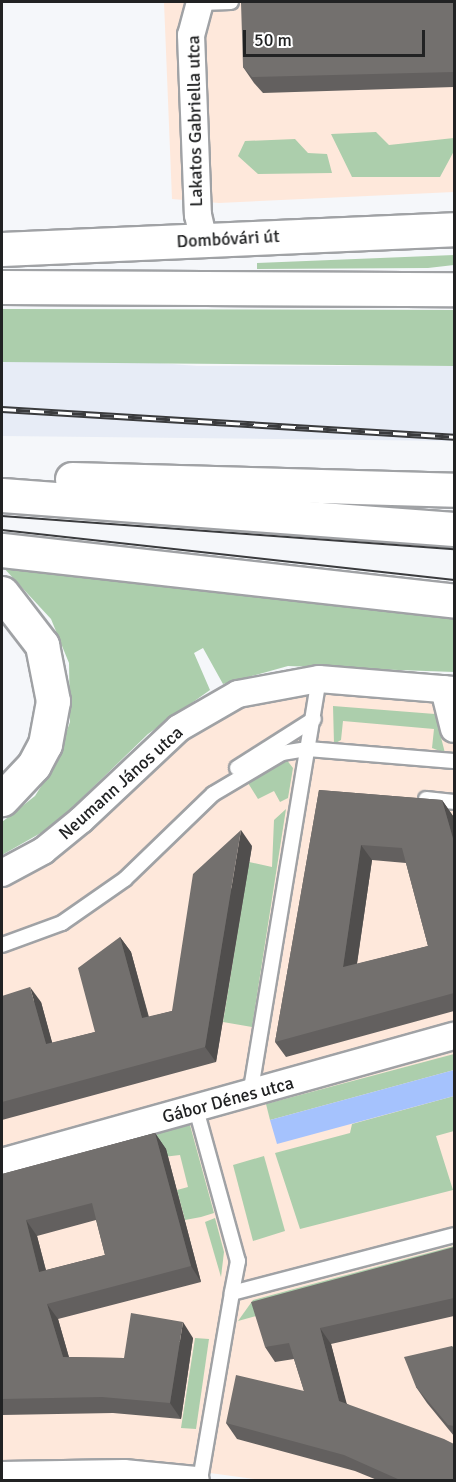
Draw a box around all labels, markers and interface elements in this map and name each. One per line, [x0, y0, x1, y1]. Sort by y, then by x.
scale bar [246, 18, 428, 56]
text: 50 m [254, 29, 292, 51]
street label: Lakatos Gabriella utca [183, 35, 207, 207]
street label: Dombóvári út [176, 226, 280, 252]
street label: Neumann János utca [55, 722, 187, 844]
street label: Gábor Dénes utca [160, 1072, 296, 1128]

